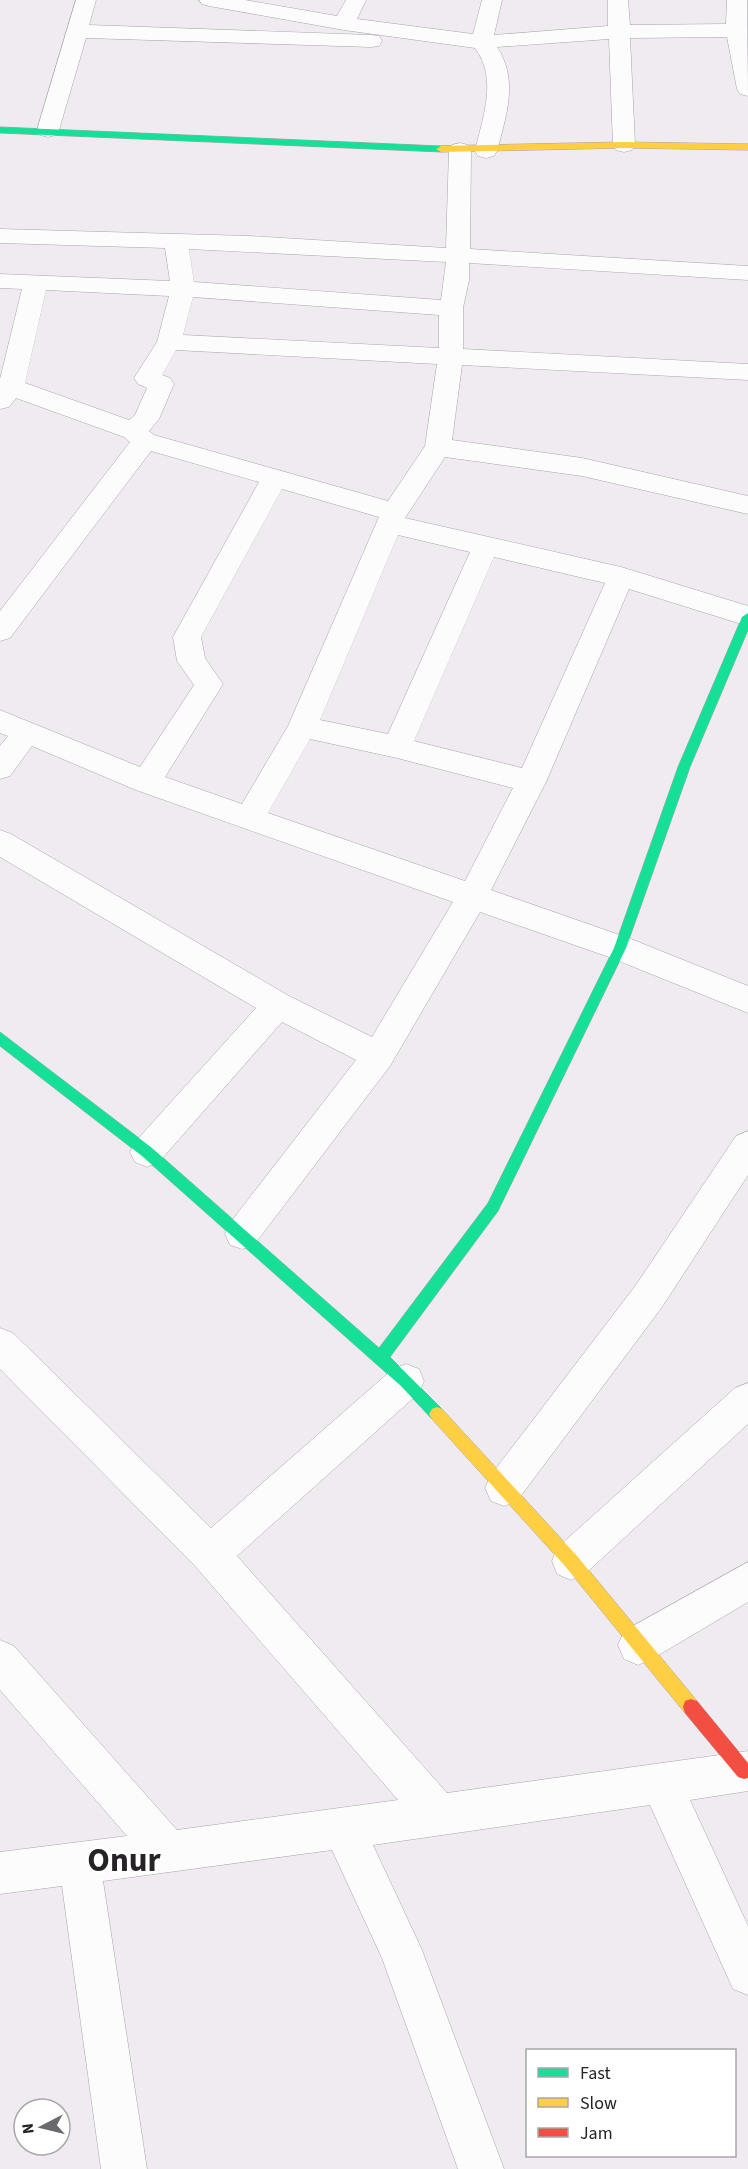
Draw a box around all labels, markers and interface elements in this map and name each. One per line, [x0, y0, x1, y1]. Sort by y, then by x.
district label: Onur [87, 1837, 162, 1884]
legend [526, 2049, 736, 2157]
text: Fast [580, 2061, 611, 2086]
text: Slow [580, 2091, 617, 2116]
north arrow [12, 2097, 72, 2157]
text: Jam [580, 2121, 613, 2146]
text: N [17, 2122, 40, 2135]

